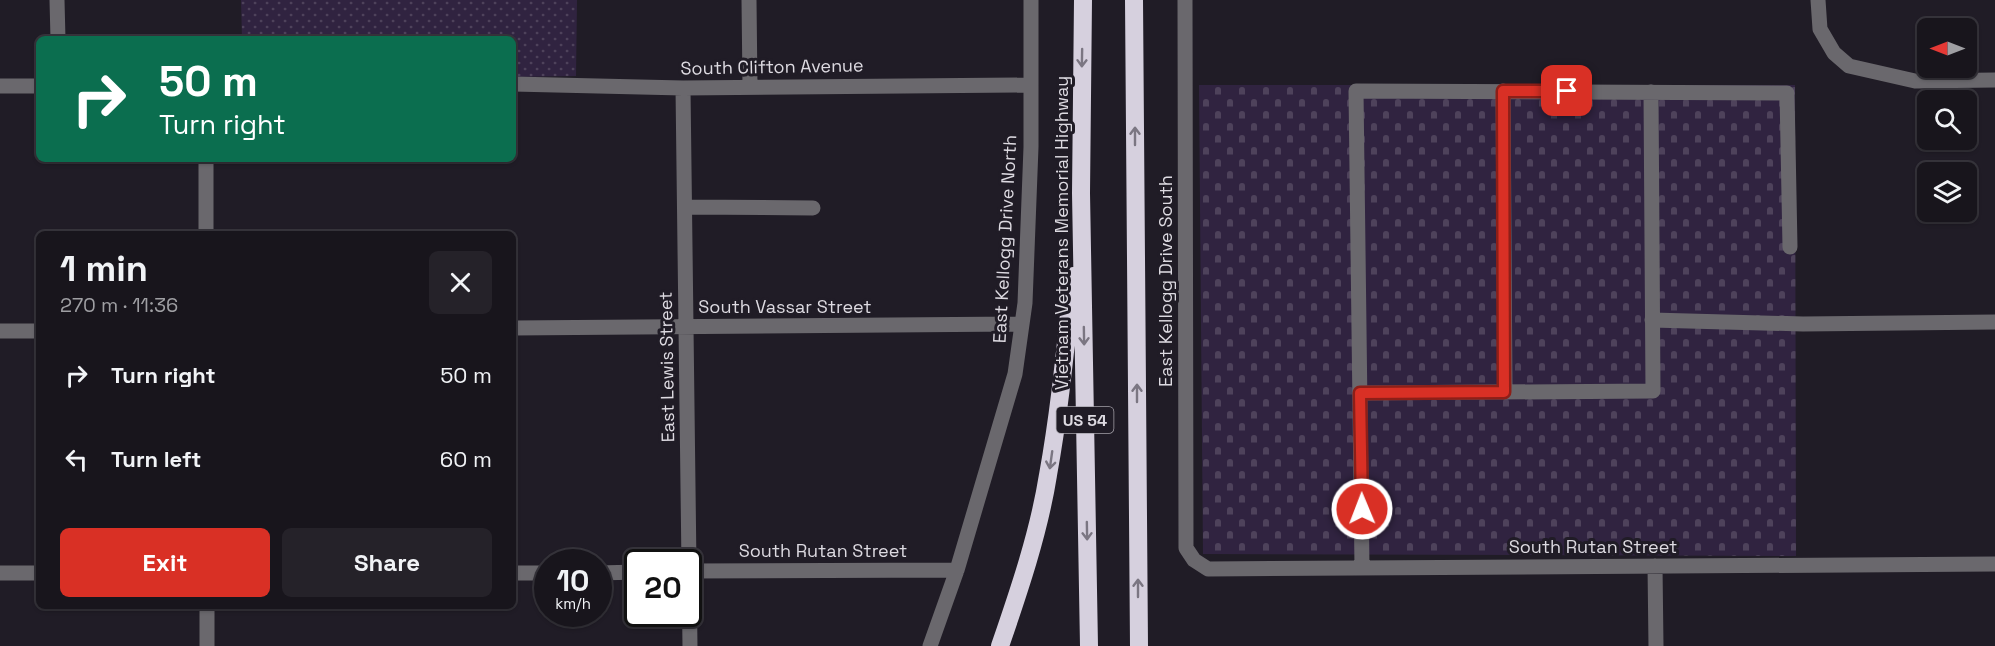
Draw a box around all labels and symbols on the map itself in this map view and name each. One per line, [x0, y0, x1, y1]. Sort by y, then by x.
north arrow [1917, 18, 1977, 78]
one-way arrow [1076, 48, 1088, 68]
street label: South Clifton Avenue [680, 53, 864, 80]
pin [1541, 65, 1592, 116]
street label: Vietnam Veterans Memorial Highway [1050, 76, 1073, 390]
one-way arrow [1129, 126, 1141, 146]
street label: East Kellogg Drive North [988, 134, 1021, 344]
street label: East Kellogg Drive South [1154, 175, 1177, 387]
street label: East Lewis Street [654, 291, 679, 443]
street label: South Vassar Street [698, 295, 872, 318]
one-way arrow [1078, 325, 1089, 345]
one-way arrow [1131, 383, 1143, 403]
road number: US 54 [1056, 407, 1114, 433]
one-way arrow [1045, 450, 1056, 470]
position arrow [1330, 477, 1394, 541]
one-way arrow [1081, 520, 1093, 540]
street label: South Rutan Street [1509, 535, 1677, 558]
street label: South Rutan Street [739, 539, 907, 562]
speed limit sign: 20 [624, 549, 702, 627]
one-way arrow [1132, 578, 1144, 598]

